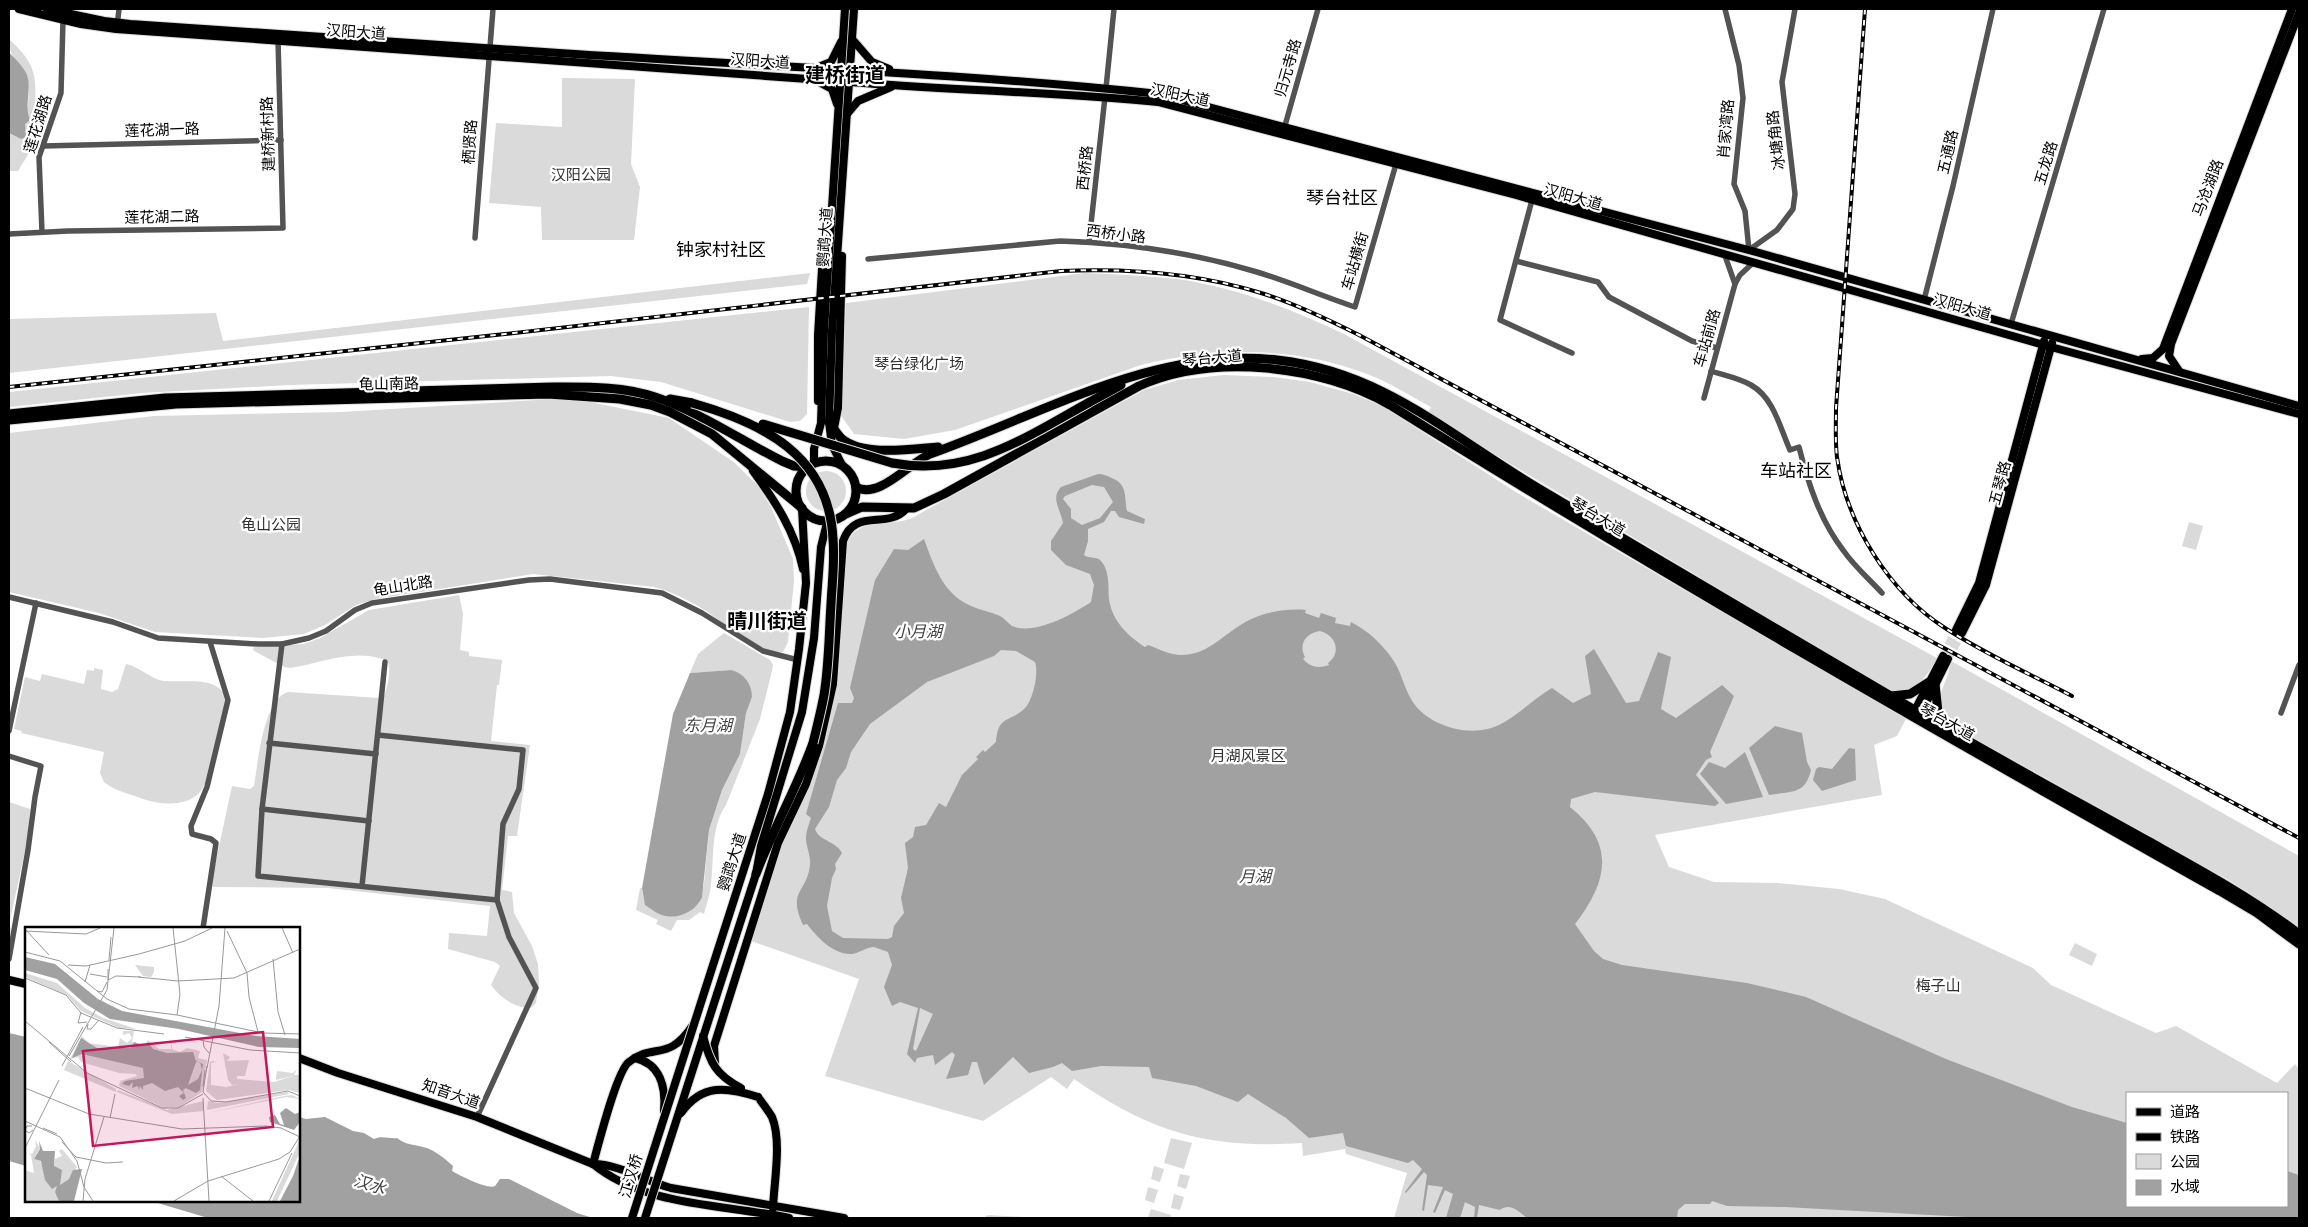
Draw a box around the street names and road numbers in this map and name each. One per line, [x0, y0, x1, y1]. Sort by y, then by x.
street label: 汉阳大道 [325, 21, 387, 43]
street label: 归元寺路 [1271, 37, 1305, 99]
street label: 汉阳大道 [729, 50, 791, 72]
street label: 汉阳大道 [1149, 80, 1211, 110]
street label: 莲花湖路 [21, 93, 55, 155]
street label: 建桥新村路 [258, 96, 278, 172]
street label: 肖家湾路 [1714, 98, 1738, 160]
street label: 冰塘角路 [1763, 109, 1789, 171]
street label: 栖贤路 [459, 119, 481, 165]
street label: 莲花湖一路 [124, 120, 200, 140]
street label: 五通路 [1934, 128, 1962, 176]
street label: 五龙路 [2031, 139, 2061, 187]
street label: 西桥路 [1074, 145, 1096, 191]
street label: 马沧湖路 [2189, 157, 2227, 219]
street label: 汉阳大道 [1542, 180, 1604, 214]
street label: 鹦鹉大道 [814, 206, 836, 268]
street label: 莲花湖二路 [124, 207, 200, 227]
street label: 西桥小路 [1085, 221, 1147, 247]
street label: 车站横街 [1338, 230, 1372, 292]
street label: 汉阳大道 [1931, 290, 1993, 324]
street label: 车站前路 [1690, 307, 1724, 369]
street label: 琴台大道 [1181, 346, 1243, 370]
street label: 龟山南路 [359, 374, 419, 394]
street label: 五琴路 [1985, 459, 2015, 507]
street label: 琴台大道 [1568, 494, 1628, 540]
street label: 龟山北路 [372, 572, 434, 600]
street label: 琴台大道 [1916, 700, 1978, 744]
street label: 鹦鹉大道 [714, 831, 750, 893]
street label: 知音大道 [420, 1076, 482, 1112]
street label: 江汉桥 [616, 1152, 646, 1200]

